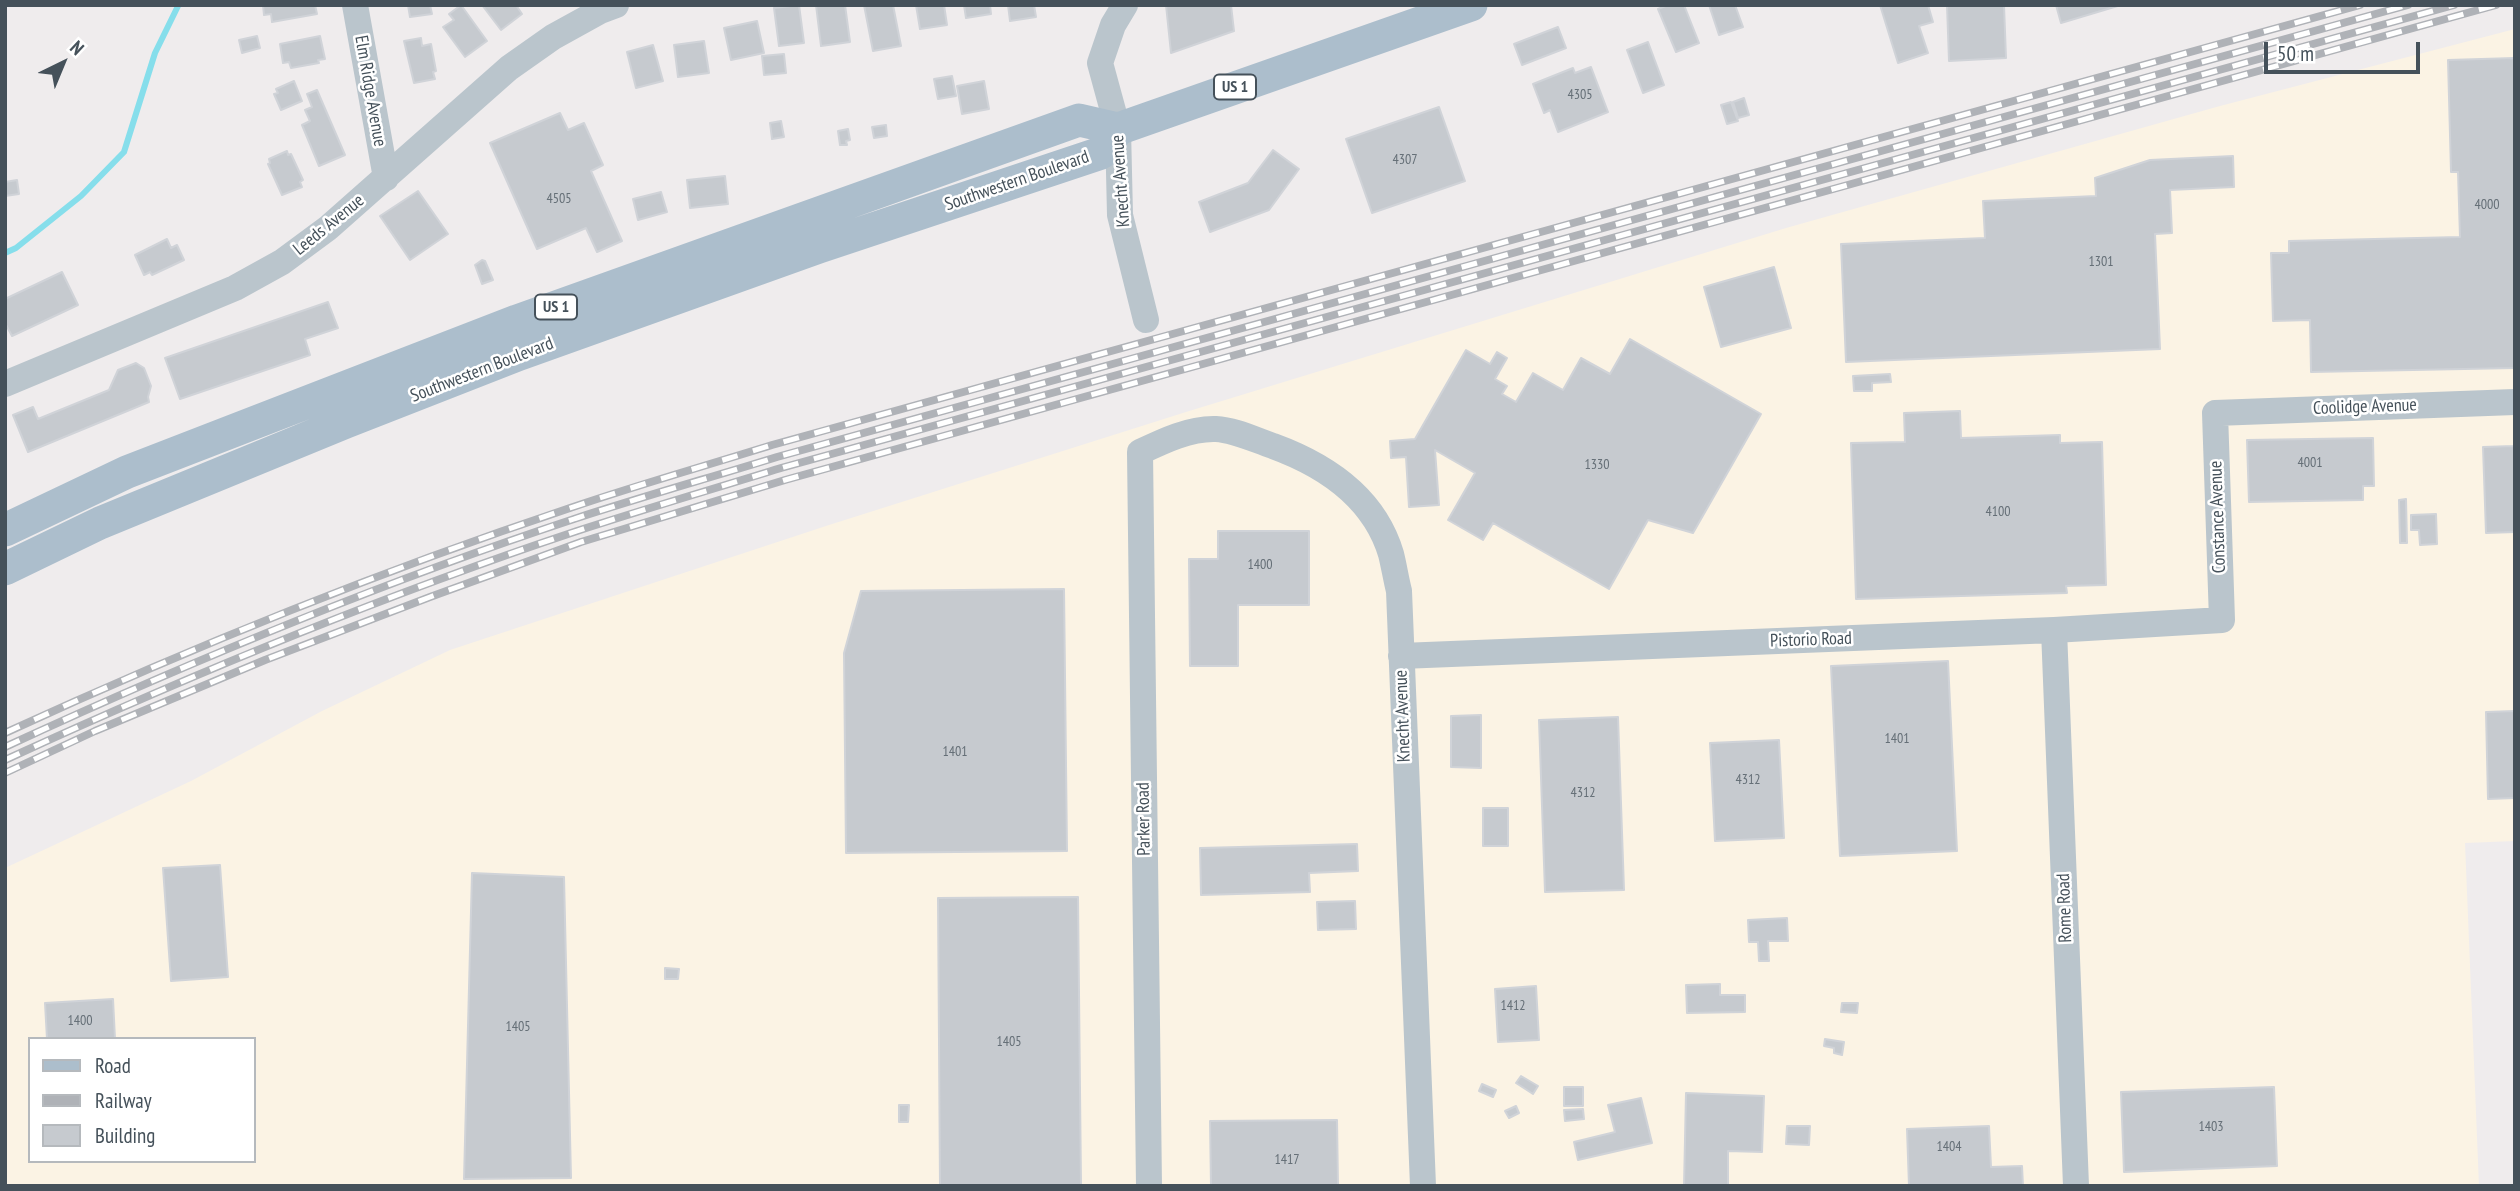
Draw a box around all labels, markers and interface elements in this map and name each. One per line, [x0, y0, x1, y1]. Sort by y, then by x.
north arrow [28, 28, 98, 98]
scale bar [2268, 28, 2424, 72]
street label: Elm Ridge Avenue [350, 34, 390, 148]
text: N [65, 35, 89, 60]
text: 50 m [2277, 40, 2314, 67]
road number: US 1 [1214, 74, 1256, 100]
house number: 4305 [1567, 87, 1593, 103]
street label: Knecht Avenue [1107, 134, 1135, 228]
street label: Southwestern Boulevard [942, 146, 1092, 216]
house number: 4307 [1392, 152, 1418, 168]
street label: Leeds Avenue [289, 190, 369, 260]
house number: 4505 [546, 191, 572, 207]
house number: 4000 [2474, 197, 2500, 213]
house number: 1301 [2088, 254, 2114, 270]
road number: US 1 [535, 294, 577, 320]
street label: Southwestern Boulevard [407, 333, 557, 407]
street label: Coolidge Avenue [2313, 394, 2417, 420]
house number: 4001 [2297, 455, 2323, 471]
house number: 1330 [1584, 457, 1610, 473]
street label: Constance Avenue [2205, 460, 2231, 574]
house number: 4100 [1985, 504, 2011, 520]
house number: 1400 [1247, 557, 1273, 573]
street label: Pistorio Road [1770, 628, 1852, 652]
street label: Knecht Avenue [1391, 669, 1415, 763]
house number: 1401 [1884, 731, 1910, 747]
house number: 1401 [942, 744, 968, 760]
house number: 4312 [1735, 772, 1761, 788]
street label: Parker Road [1133, 782, 1155, 856]
house number: 4312 [1570, 785, 1596, 801]
street label: Rome Road [2053, 873, 2077, 943]
house number: 1412 [1500, 998, 1526, 1014]
house number: 1400 [67, 1013, 93, 1029]
house number: 1405 [505, 1019, 531, 1035]
house number: 1405 [996, 1034, 1022, 1050]
legend [28, 1037, 256, 1163]
text: Road [95, 1052, 131, 1079]
text: Railway [95, 1087, 152, 1114]
house number: 1403 [2198, 1119, 2224, 1135]
text: Building [95, 1122, 155, 1149]
house number: 1404 [1936, 1139, 1962, 1155]
house number: 1417 [1274, 1152, 1300, 1168]

